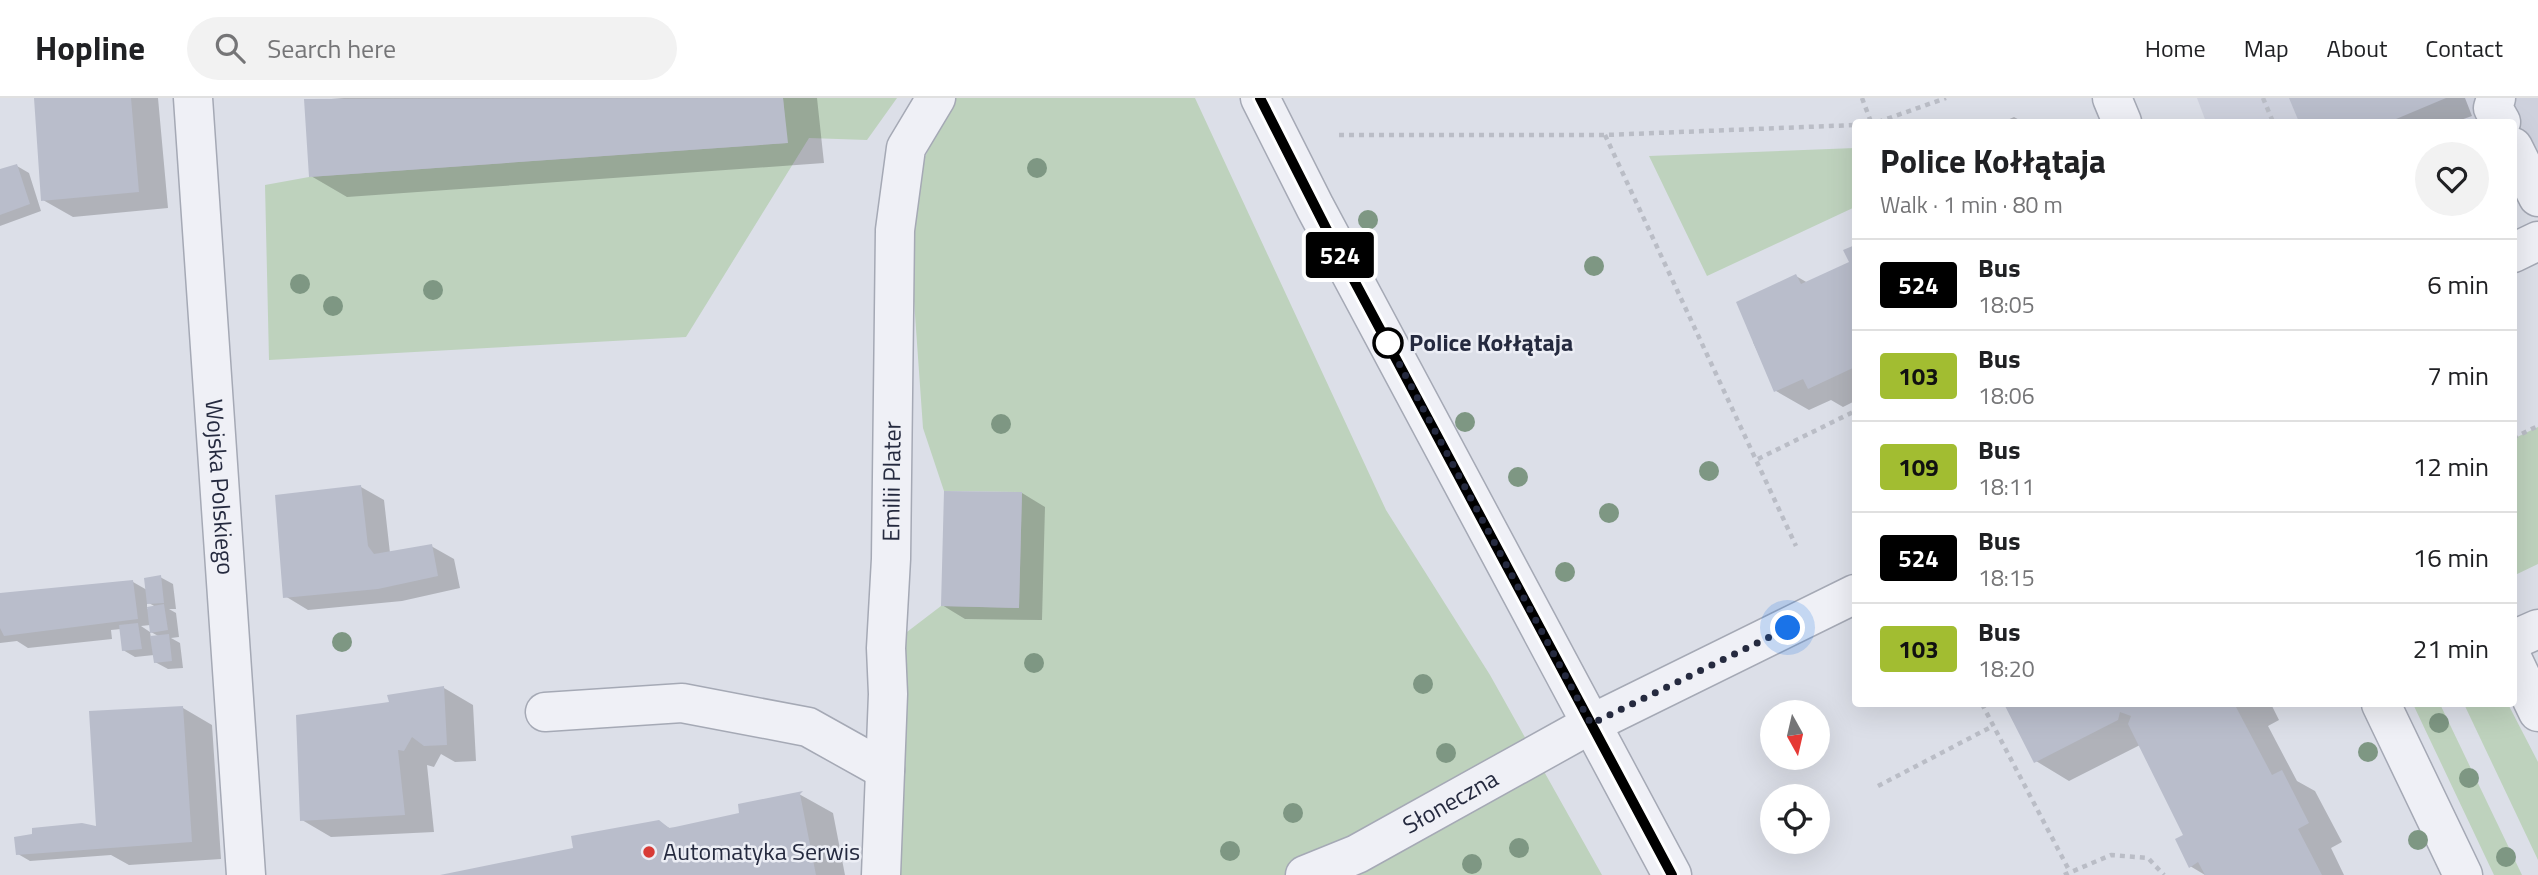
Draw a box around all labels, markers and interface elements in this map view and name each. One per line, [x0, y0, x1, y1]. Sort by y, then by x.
search box [187, 17, 677, 80]
text: Hopline [35, 23, 145, 73]
icon: search [211, 29, 249, 67]
text: Search here [267, 29, 396, 68]
text: Home [2145, 30, 2206, 66]
text: Map [2244, 30, 2289, 66]
text: About [2327, 30, 2387, 66]
text: Contact [2425, 30, 2503, 66]
text: Police Kołłątaja [1880, 136, 2106, 186]
button: heart [2415, 142, 2489, 216]
text: Walk · 1 min · 80 m [1880, 187, 2063, 222]
line badge: 524 [1300, 232, 1380, 278]
text: 524 [1320, 237, 1360, 273]
text: Bus [1978, 248, 2020, 287]
text: 6 min [2427, 265, 2489, 304]
text: 524 [1898, 267, 1939, 303]
text: 18:05 [1978, 287, 2035, 322]
place label: Police Kołłątaja [1409, 324, 1573, 360]
marker: Police Kołłątaja [1373, 328, 1403, 358]
text: Bus [1978, 339, 2020, 378]
text: 7 min [2427, 356, 2489, 395]
text: 103 [1898, 358, 1939, 394]
text: 18:06 [1978, 378, 2035, 413]
street label: Wojska Polskiego [197, 398, 244, 576]
street label: Emilii Plater [872, 421, 910, 542]
text: Bus [1978, 430, 2020, 469]
text: 12 min [2413, 447, 2489, 486]
text: 109 [1898, 449, 1939, 485]
text: 18:11 [1978, 469, 2035, 504]
text: Bus [1978, 521, 2020, 560]
text: 16 min [2413, 538, 2489, 577]
text: 524 [1898, 540, 1939, 576]
text: 18:15 [1978, 560, 2035, 595]
your location [1770, 610, 1805, 645]
text: Bus [1978, 612, 2020, 651]
text: 21 min [2413, 629, 2489, 668]
text: 103 [1898, 631, 1939, 667]
text: 18:20 [1978, 651, 2035, 686]
north arrow [1760, 700, 1830, 770]
map controls [1760, 700, 1830, 854]
street label: Słoneczna [1396, 760, 1504, 842]
button: locate [1760, 784, 1830, 854]
place label: Automatyka Serwis [663, 833, 860, 869]
marker: Automatyka Serwis [641, 844, 657, 860]

